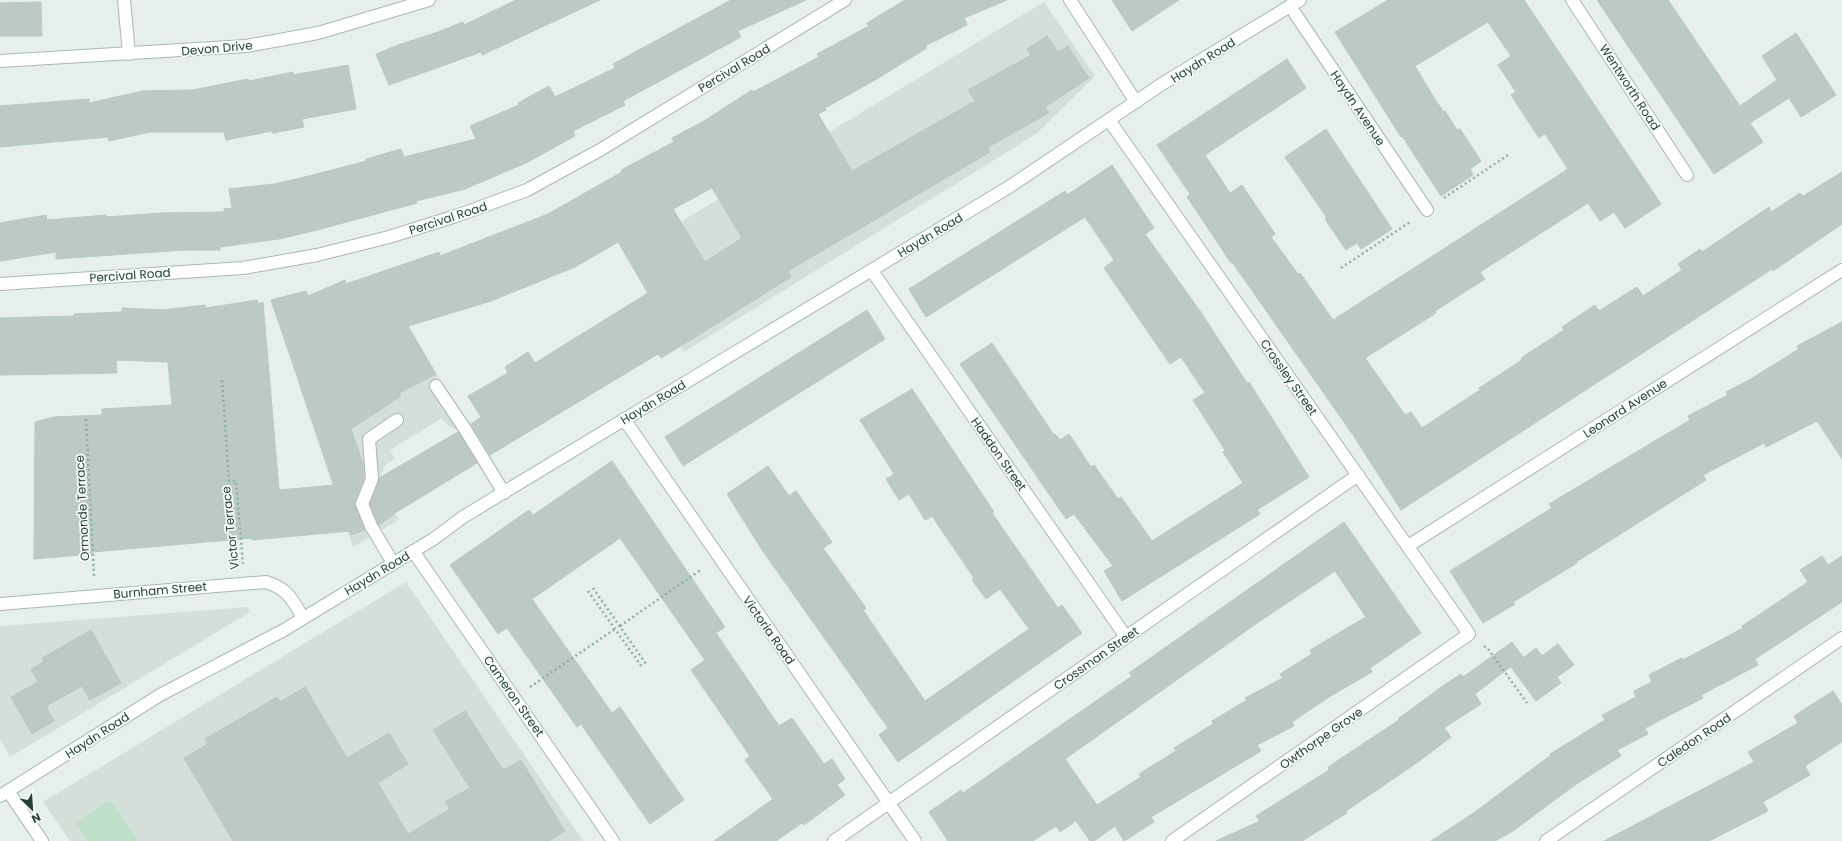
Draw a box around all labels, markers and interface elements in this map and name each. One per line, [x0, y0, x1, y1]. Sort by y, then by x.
street label: Haydn Road [1167, 33, 1239, 87]
street label: Devon Drive [181, 36, 253, 60]
street label: Percival Road [695, 40, 773, 96]
street label: Wentworth Road [1596, 41, 1664, 133]
street label: Haydn Avenue [1327, 67, 1389, 149]
street label: Percival Road [407, 197, 489, 239]
street label: Haydn Road [894, 209, 966, 261]
street label: Percival Road [89, 264, 171, 286]
street label: Crossley Street [1256, 335, 1322, 419]
street label: Leonard Avenue [1580, 374, 1670, 442]
street label: Haydn Road [617, 376, 689, 428]
street label: Haddon Street [967, 414, 1031, 494]
street label: Ormonde Terrace [71, 455, 93, 561]
street label: Victor Terrace [217, 485, 243, 571]
street label: Haydn Road [341, 547, 413, 599]
street label: Burnham Street [113, 577, 207, 603]
street label: Victoria Road [739, 592, 799, 668]
street label: Crossman Street [1050, 622, 1142, 694]
street label: Cameron Street [480, 652, 548, 740]
street label: Owthorpe Grove [1276, 703, 1366, 773]
street label: Haydn Road [62, 708, 132, 762]
street label: Caledon Road [1654, 709, 1734, 771]
north arrow [12, 789, 52, 829]
text: N [29, 809, 43, 827]

